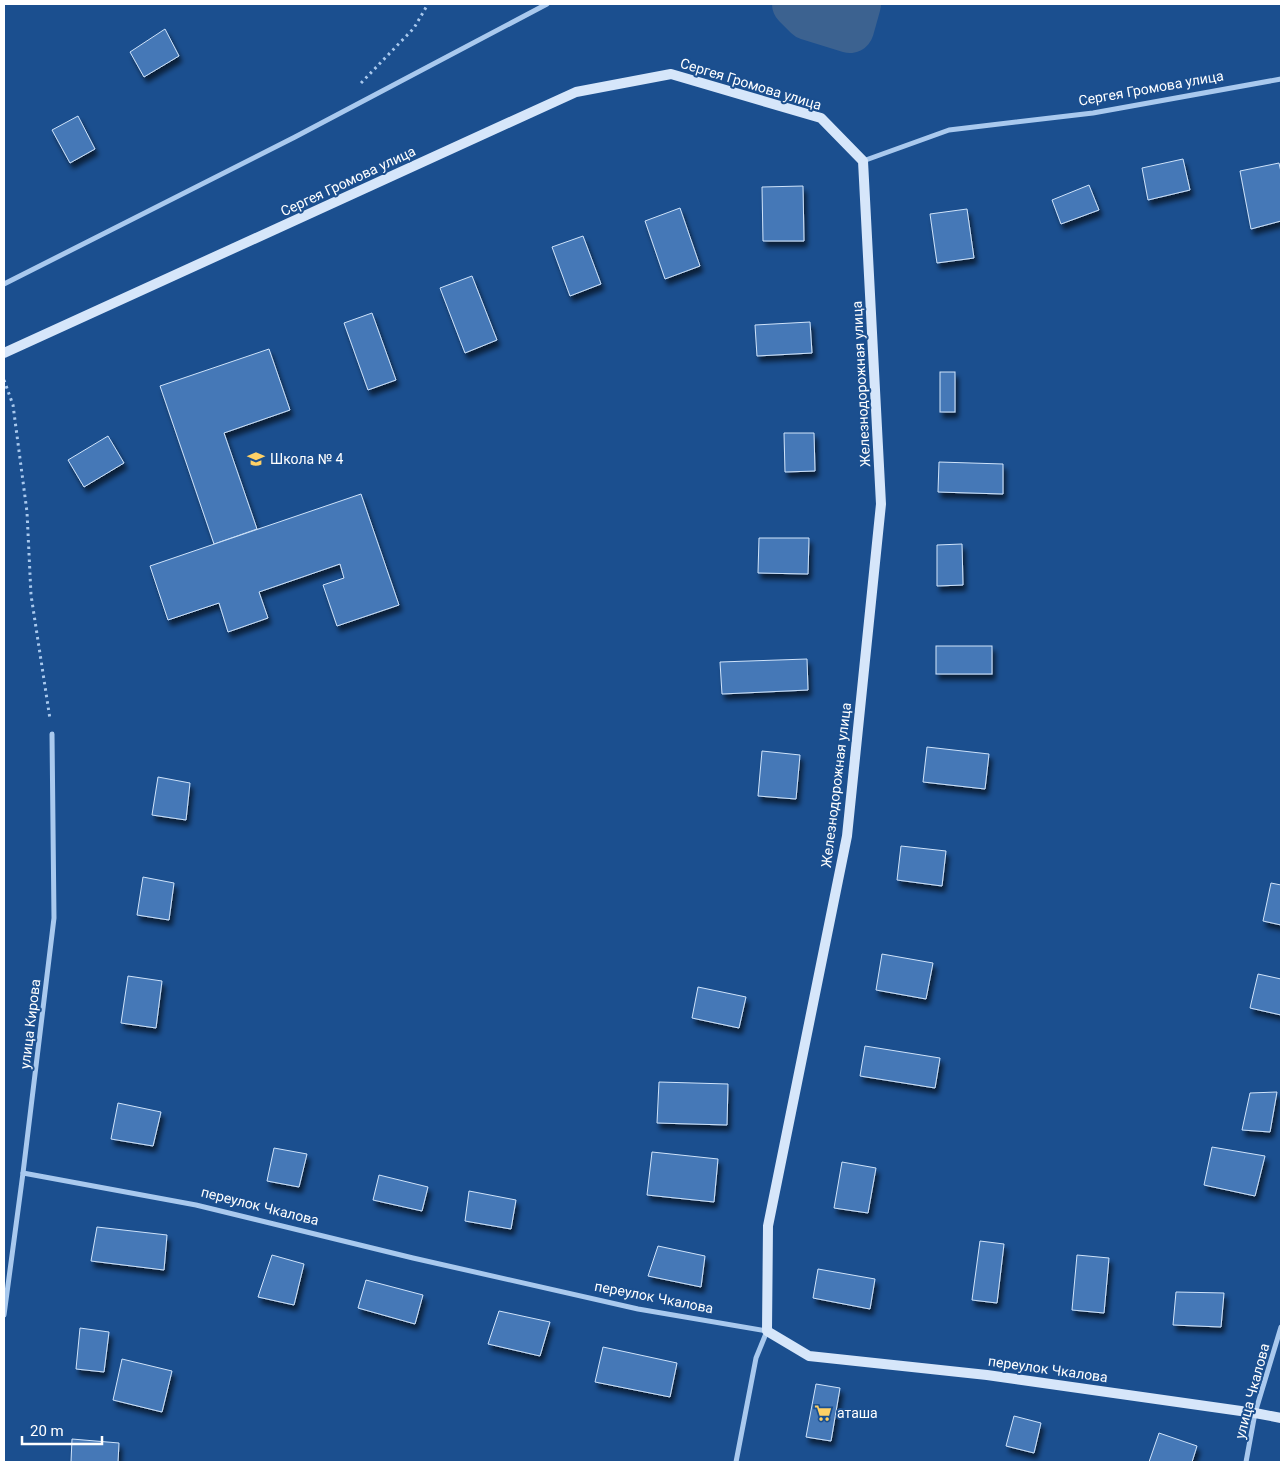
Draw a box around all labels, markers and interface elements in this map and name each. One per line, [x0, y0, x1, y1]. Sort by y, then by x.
street label: Сергея Громова улица [678, 55, 824, 113]
street label: Сергея Громова улица [1077, 67, 1225, 109]
street label: Сергея Громова улица [278, 143, 418, 219]
street label: Железнодорожная улица [849, 301, 873, 467]
school or university icon: Школа № 4 [246, 449, 266, 469]
place label: Школа № 4 [270, 451, 344, 467]
street label: Железнодорожная улица [818, 701, 854, 869]
street label: улица Кирова [17, 978, 43, 1070]
street label: переулок Чкалова [200, 1184, 320, 1228]
street label: переулок Чкалова [593, 1278, 715, 1316]
street label: улица Чкалова [1232, 1341, 1272, 1441]
street label: переулок Чкалова [987, 1353, 1109, 1385]
supermarket icon: аташа [813, 1403, 833, 1423]
place label: аташа [837, 1405, 878, 1421]
scale bar [22, 1414, 102, 1446]
text: 20 m [30, 1422, 64, 1440]

